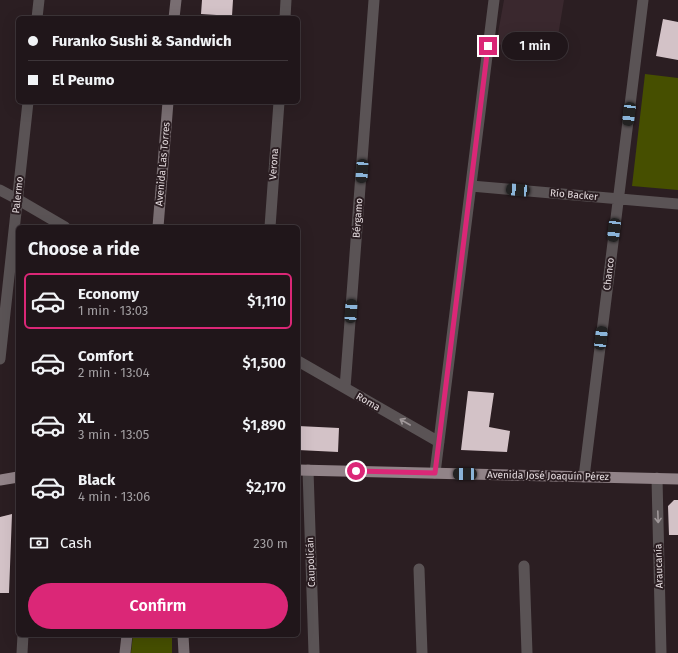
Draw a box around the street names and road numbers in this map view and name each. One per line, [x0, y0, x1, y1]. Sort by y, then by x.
street label: Avenida Las Torres [153, 121, 173, 207]
street label: Verona [267, 148, 281, 180]
street label: Palermo [10, 176, 26, 214]
street label: Río Backer [550, 186, 599, 203]
street label: Bérgamo [351, 197, 365, 238]
street label: Chanco [601, 257, 617, 291]
street label: Roma [354, 390, 382, 414]
street label: Avenida José Joaquín Pérez [487, 468, 610, 483]
street label: Caupolicán [304, 537, 318, 587]
street label: Araucanía [651, 543, 666, 589]

